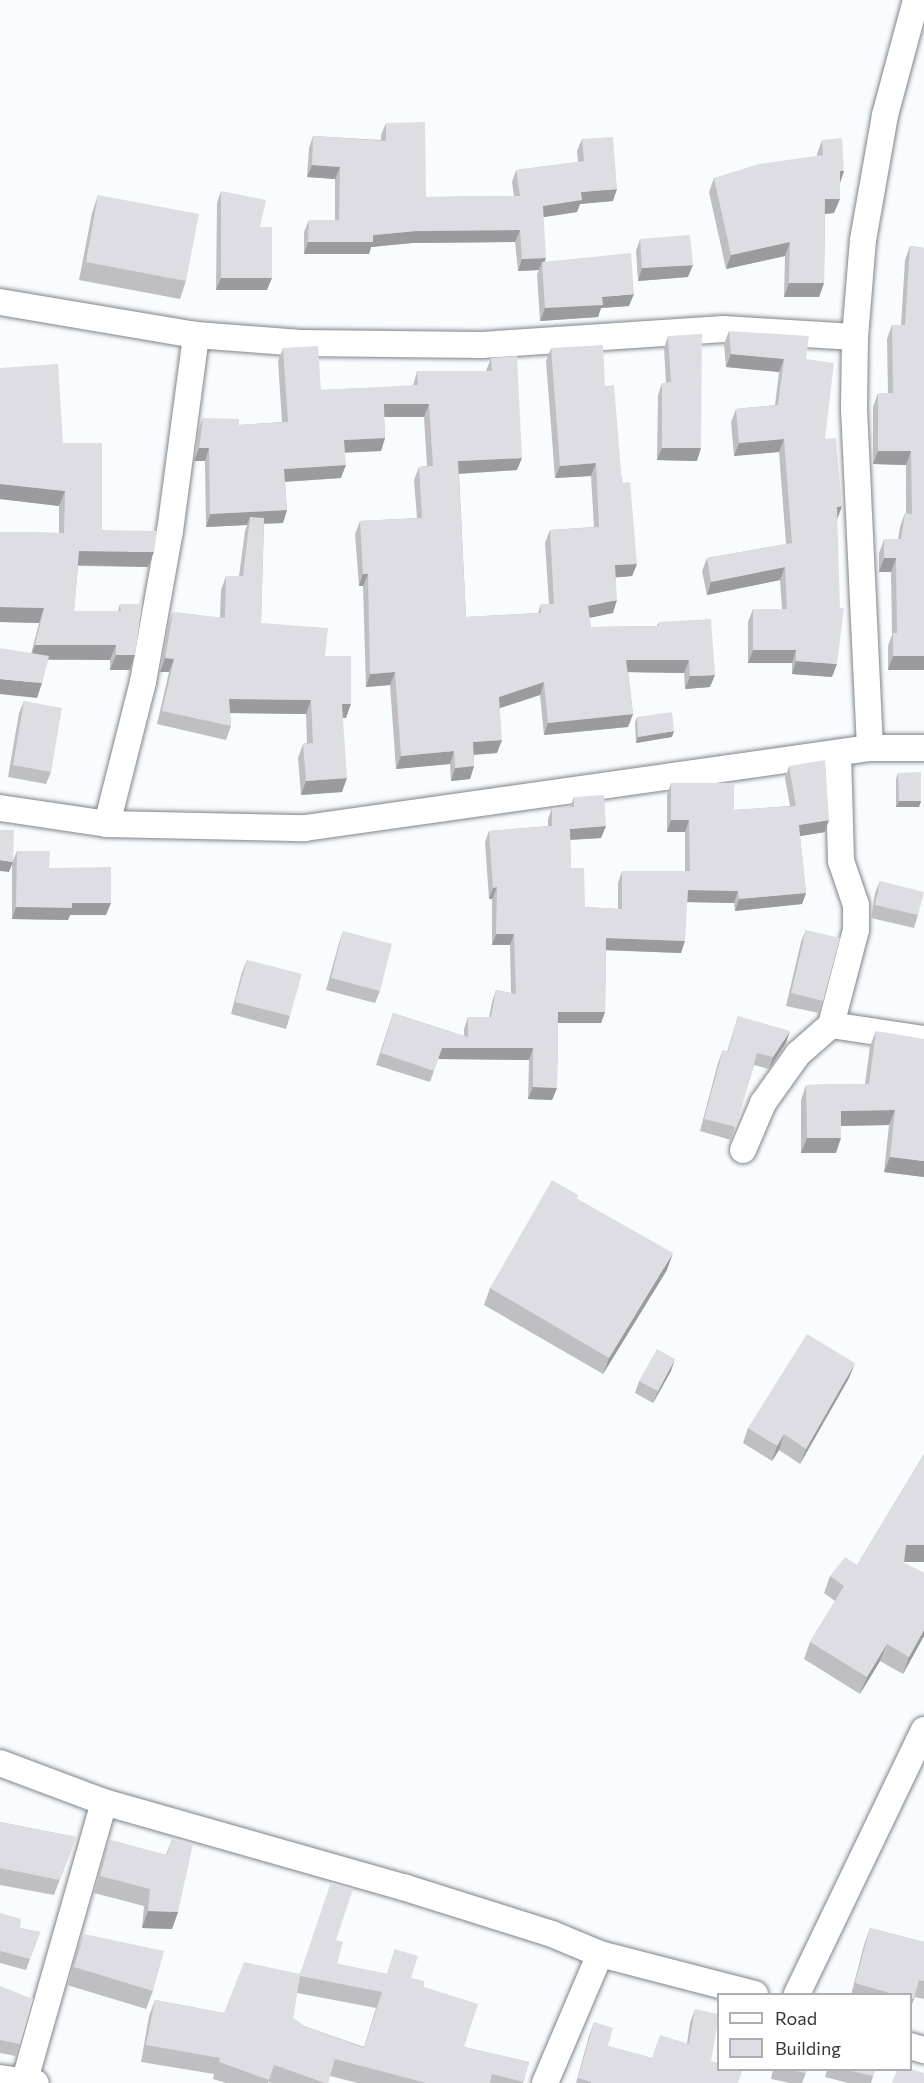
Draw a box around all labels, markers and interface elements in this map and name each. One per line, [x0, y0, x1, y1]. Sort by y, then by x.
legend [717, 1993, 912, 2071]
text: Road [775, 2007, 817, 2029]
text: Building [775, 2037, 841, 2059]

